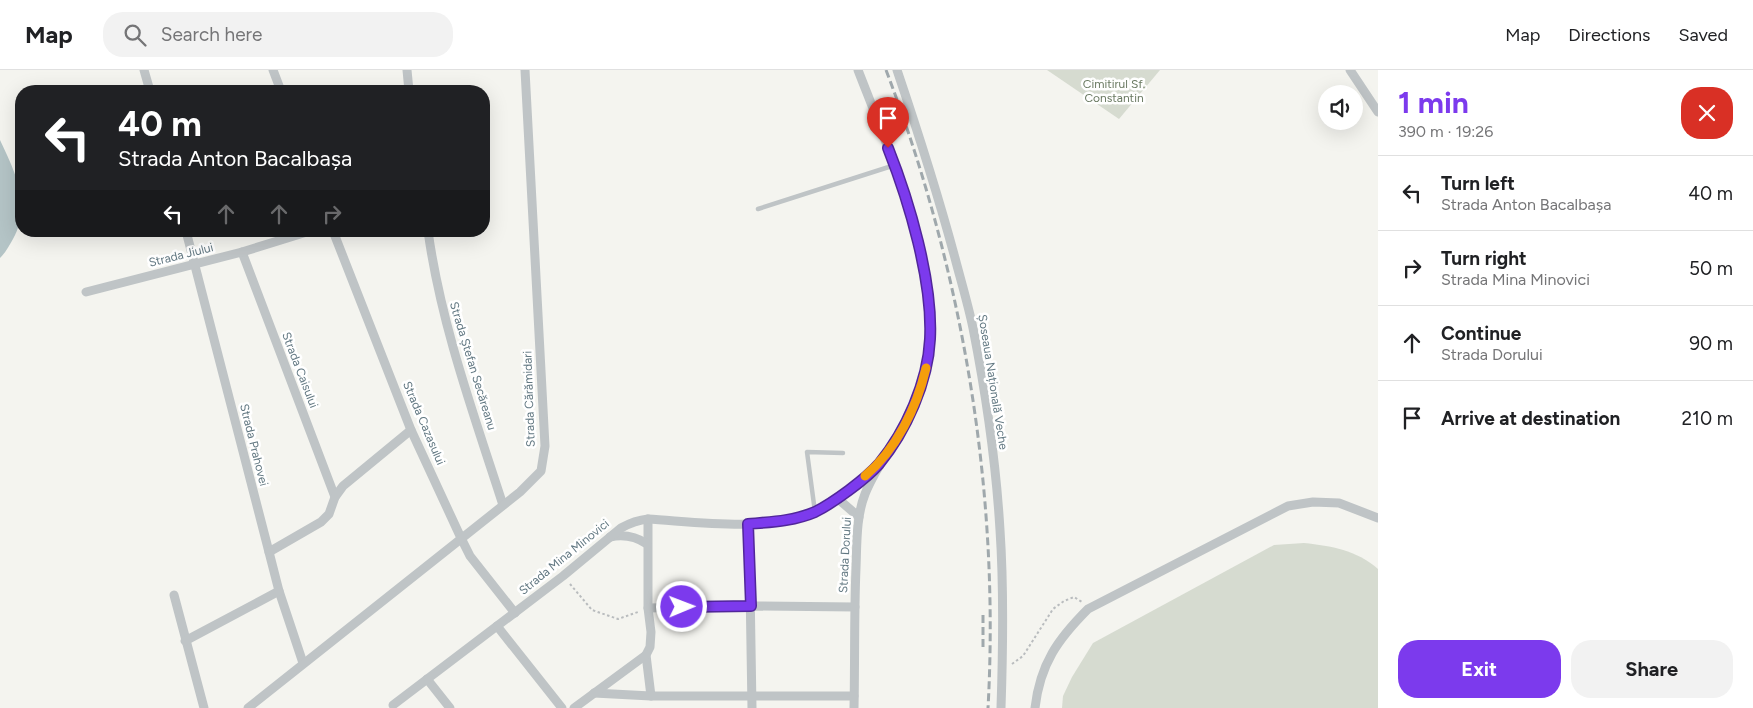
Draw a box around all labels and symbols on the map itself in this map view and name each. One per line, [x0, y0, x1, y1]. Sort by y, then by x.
park label: Cimitirul Sf. Constantin [1083, 77, 1145, 105]
pin [867, 97, 909, 148]
street label: Strada Jiului [147, 240, 215, 270]
street label: Strada Ștefan Secăreanu [447, 300, 499, 432]
street label: Șoseaua Națională Veche [975, 313, 1011, 451]
street label: Strada Caisului [279, 330, 321, 410]
street label: Strada Cărămidari [520, 351, 538, 447]
street label: Strada Cazasului [400, 379, 448, 467]
street label: Strada Prahovei [237, 402, 271, 488]
street label: Strada Mina Minovici [516, 516, 612, 598]
street label: Strada Dorului [836, 517, 854, 593]
position arrow [655, 580, 707, 632]

